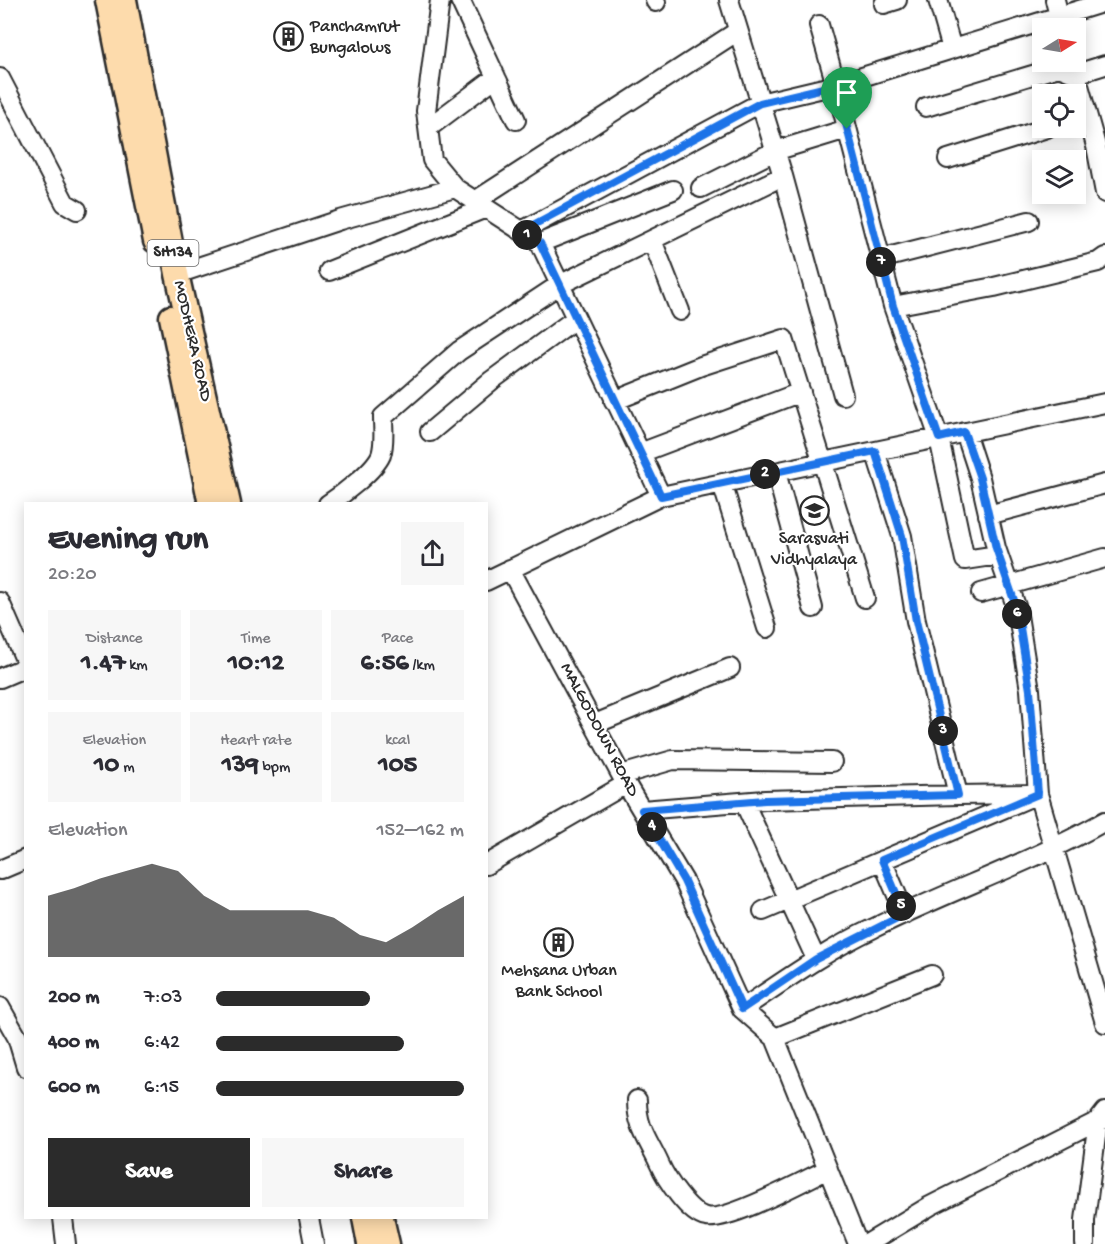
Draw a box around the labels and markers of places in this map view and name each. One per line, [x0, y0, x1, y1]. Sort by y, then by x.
place label: Panchamrut Bungalows [309, 17, 401, 59]
building icon: Panchamrut Bungalows [273, 21, 305, 53]
pin [821, 67, 872, 129]
pin: 1 [512, 220, 542, 250]
pin: 7 [866, 247, 896, 277]
pin: 2 [750, 459, 780, 489]
school or university icon: Sarasvati Vidhyalaya [798, 494, 830, 526]
place label: Sarasvati Vidhyalaya [770, 529, 858, 571]
pin: 6 [1002, 599, 1032, 629]
pin: 3 [928, 716, 958, 746]
pin: 4 [637, 812, 667, 842]
pin: 5 [886, 891, 916, 921]
building icon: Mehsana Urban Bank School [543, 926, 575, 958]
place label: Mehsana Urban Bank School [501, 961, 617, 1003]

